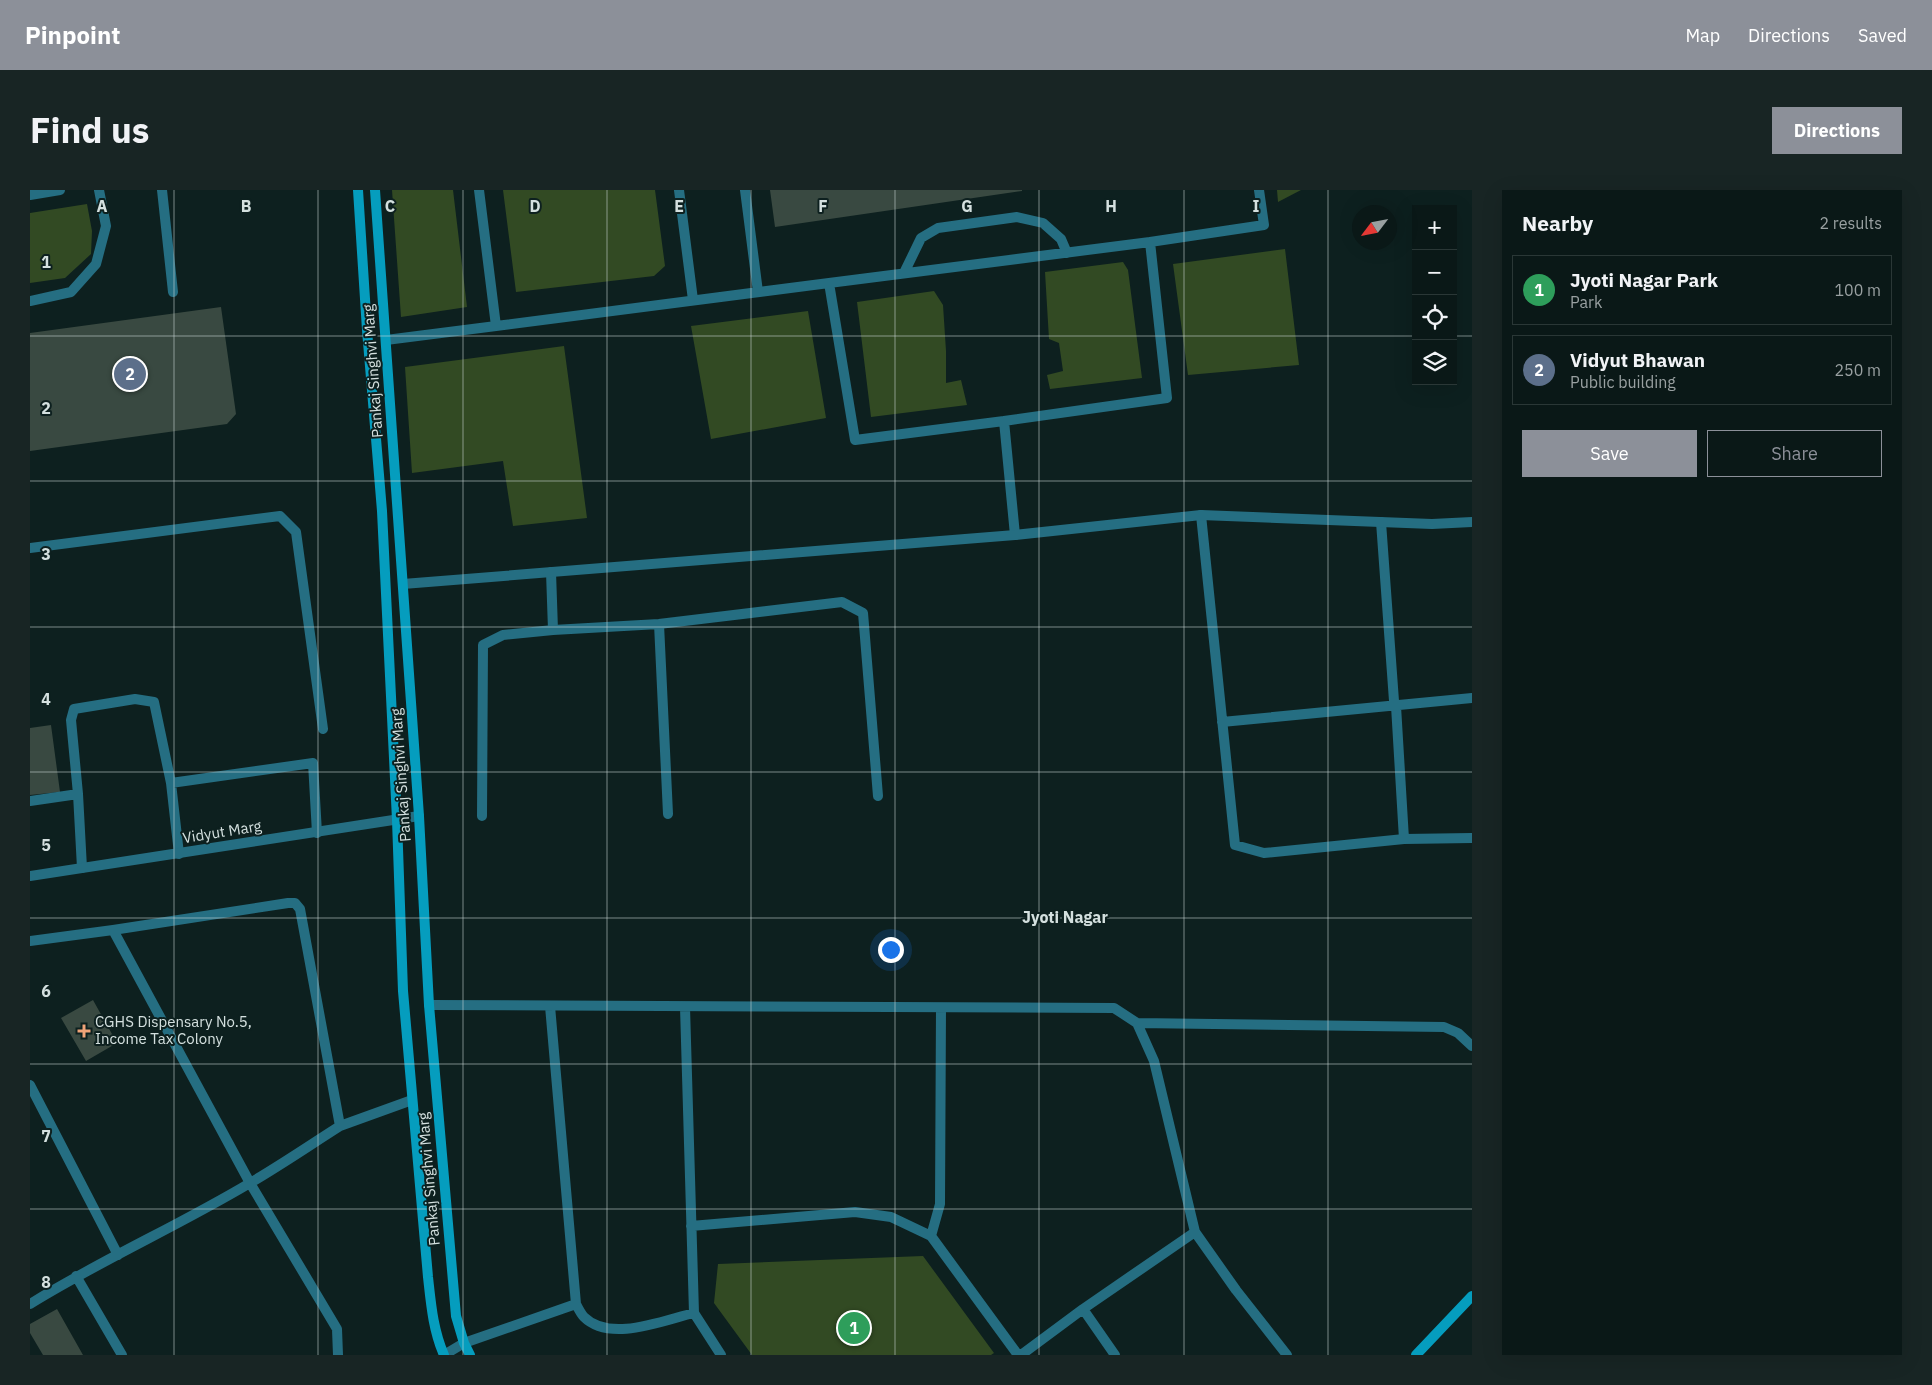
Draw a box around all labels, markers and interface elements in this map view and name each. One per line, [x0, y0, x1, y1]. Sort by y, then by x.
text: Pinpoint [25, 19, 120, 51]
text: Map [1685, 24, 1720, 47]
text: Directions [1748, 24, 1830, 47]
text: Saved [1858, 24, 1907, 47]
text: Find us [30, 107, 149, 153]
button: Directions [1772, 107, 1902, 154]
text: A [97, 196, 108, 216]
text: B [241, 196, 252, 216]
text: C [385, 196, 395, 216]
text: D [529, 196, 541, 216]
text: E [674, 196, 684, 216]
text: F [818, 196, 828, 216]
text: G [961, 196, 973, 216]
text: H [1105, 196, 1117, 216]
text: I [1253, 196, 1260, 216]
north arrow [1352, 205, 1397, 250]
map controls [1412, 205, 1457, 385]
button: + [1412, 205, 1457, 250]
text: Nearby [1522, 209, 1593, 237]
text: 2 results [1819, 213, 1882, 233]
button: − [1412, 250, 1457, 295]
text: 1 [41, 252, 51, 272]
text: Jyoti Nagar Park [1570, 268, 1718, 292]
text: 1 [1534, 280, 1544, 300]
text: 100 m [1834, 280, 1881, 300]
text: Park [1570, 292, 1602, 312]
button: locate [1412, 295, 1457, 340]
street label: Pankaj Singhvi Marg [358, 304, 387, 438]
button: layers [1412, 340, 1457, 385]
text: Vidyut Bhawan [1570, 348, 1705, 372]
pin: 2 [114, 355, 146, 393]
text: 2 [1534, 360, 1544, 380]
text: 250 m [1834, 360, 1881, 380]
text: Public building [1570, 372, 1676, 392]
text: 2 [41, 398, 51, 418]
button: Save [1522, 430, 1697, 477]
button: Share [1707, 430, 1882, 477]
text: 3 [41, 544, 51, 564]
text: 4 [41, 689, 51, 709]
street label: Pankaj Singhvi Marg [386, 708, 415, 842]
street label: Vidyut Marg [181, 816, 263, 847]
text: 5 [41, 835, 51, 855]
district label: Jyoti Nagar [1022, 907, 1108, 927]
your location [878, 937, 904, 963]
text: 6 [41, 981, 51, 1001]
place label: CGHS Dispensary No.5, Income Tax Colony [95, 1012, 252, 1048]
marker: CGHS Dispensary No.5, Income Tax Colony [77, 1024, 91, 1038]
street label: Pankaj Singhvi Marg [413, 1111, 444, 1247]
text: 7 [41, 1126, 51, 1146]
text: 8 [41, 1272, 51, 1292]
pin: 1 [838, 1309, 870, 1347]

